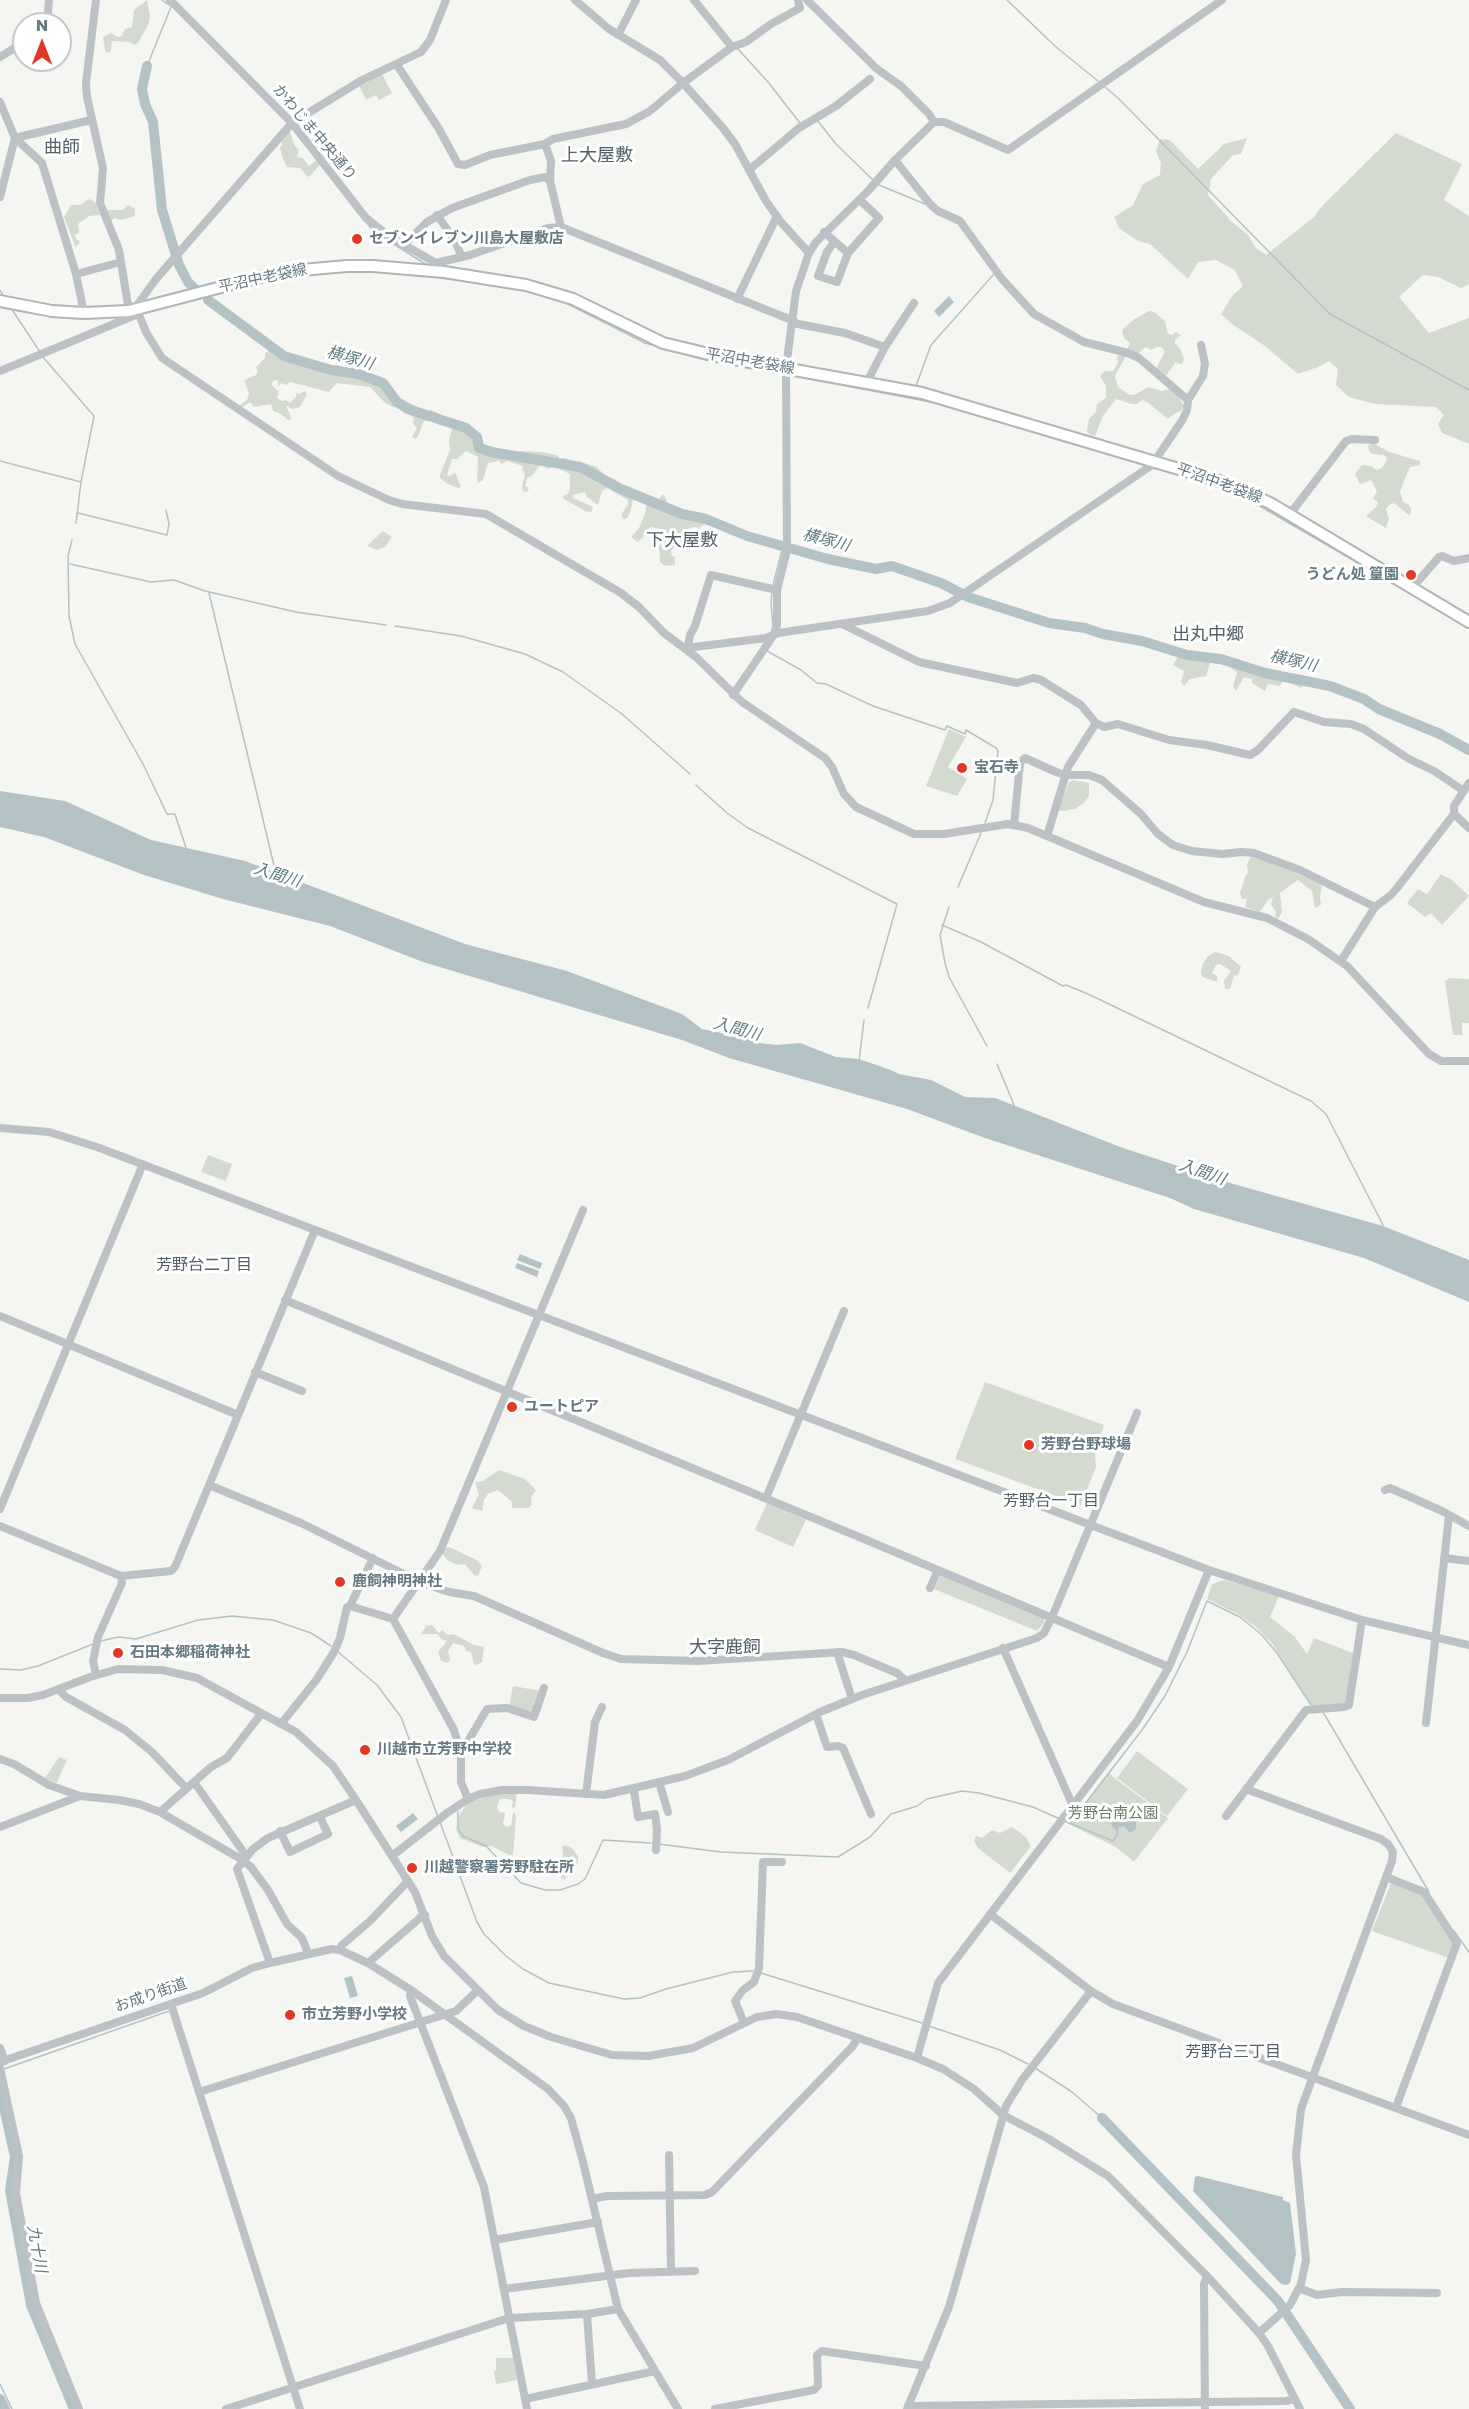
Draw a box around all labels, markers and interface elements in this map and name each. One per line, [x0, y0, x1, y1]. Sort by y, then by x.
north arrow [12, 12, 72, 72]
text: N [36, 14, 48, 37]
street label: かわじま中央通り [269, 81, 359, 185]
district label: 曲師 [44, 137, 80, 159]
district label: 上大屋敷 [561, 145, 633, 167]
place label: セブンイレブン川島大屋敷店 [369, 230, 564, 248]
marker: セブンイレブン川島大屋敷店 [350, 232, 364, 246]
street label: 平沼中老袋線 [217, 261, 309, 297]
water label: 横塚川 [324, 343, 376, 375]
street label: 平沼中老袋線 [704, 345, 796, 379]
street label: 平沼中老袋線 [1174, 460, 1264, 508]
water label: 横塚川 [800, 526, 852, 556]
district label: 下大屋敷 [646, 530, 718, 552]
place label: うどん処 篁園 [1306, 566, 1399, 584]
marker: うどん処 篁園 [1404, 568, 1418, 582]
district label: 出丸中郷 [1172, 624, 1244, 646]
water label: 横塚川 [1267, 647, 1319, 677]
place label: 宝石寺 [974, 759, 1019, 777]
marker: 宝石寺 [955, 761, 969, 775]
water label: 入間川 [251, 860, 303, 892]
water label: 入間川 [711, 1015, 763, 1045]
water label: 入間川 [1176, 1156, 1228, 1190]
district label: 芳野台二丁目 [156, 1256, 252, 1276]
place label: ユートピア [524, 1398, 599, 1416]
marker: ユートピア [505, 1400, 519, 1414]
place label: 芳野台野球場 [1041, 1436, 1131, 1454]
marker: 芳野台野球場 [1022, 1438, 1036, 1452]
district label: 芳野台一丁目 [1003, 1492, 1099, 1512]
place label: 鹿飼神明神社 [352, 1573, 442, 1591]
marker: 鹿飼神明神社 [333, 1575, 347, 1589]
district label: 大字鹿飼 [689, 1637, 761, 1659]
place label: 石田本郷稲荷神社 [130, 1644, 250, 1662]
marker: 石田本郷稲荷神社 [111, 1646, 125, 1660]
place label: 川越市立芳野中学校 [377, 1741, 512, 1759]
marker: 川越市立芳野中学校 [358, 1743, 372, 1757]
park label: 芳野台南公園 [1068, 1805, 1158, 1823]
place label: 川越警察署芳野駐在所 [424, 1859, 574, 1877]
marker: 川越警察署芳野駐在所 [405, 1861, 419, 1875]
street label: お成り街道 [113, 1975, 189, 2017]
place label: 市立芳野小学校 [302, 2006, 407, 2024]
marker: 市立芳野小学校 [283, 2008, 297, 2022]
district label: 芳野台三丁目 [1185, 2043, 1281, 2063]
water label: 九十川 [22, 2224, 50, 2274]

